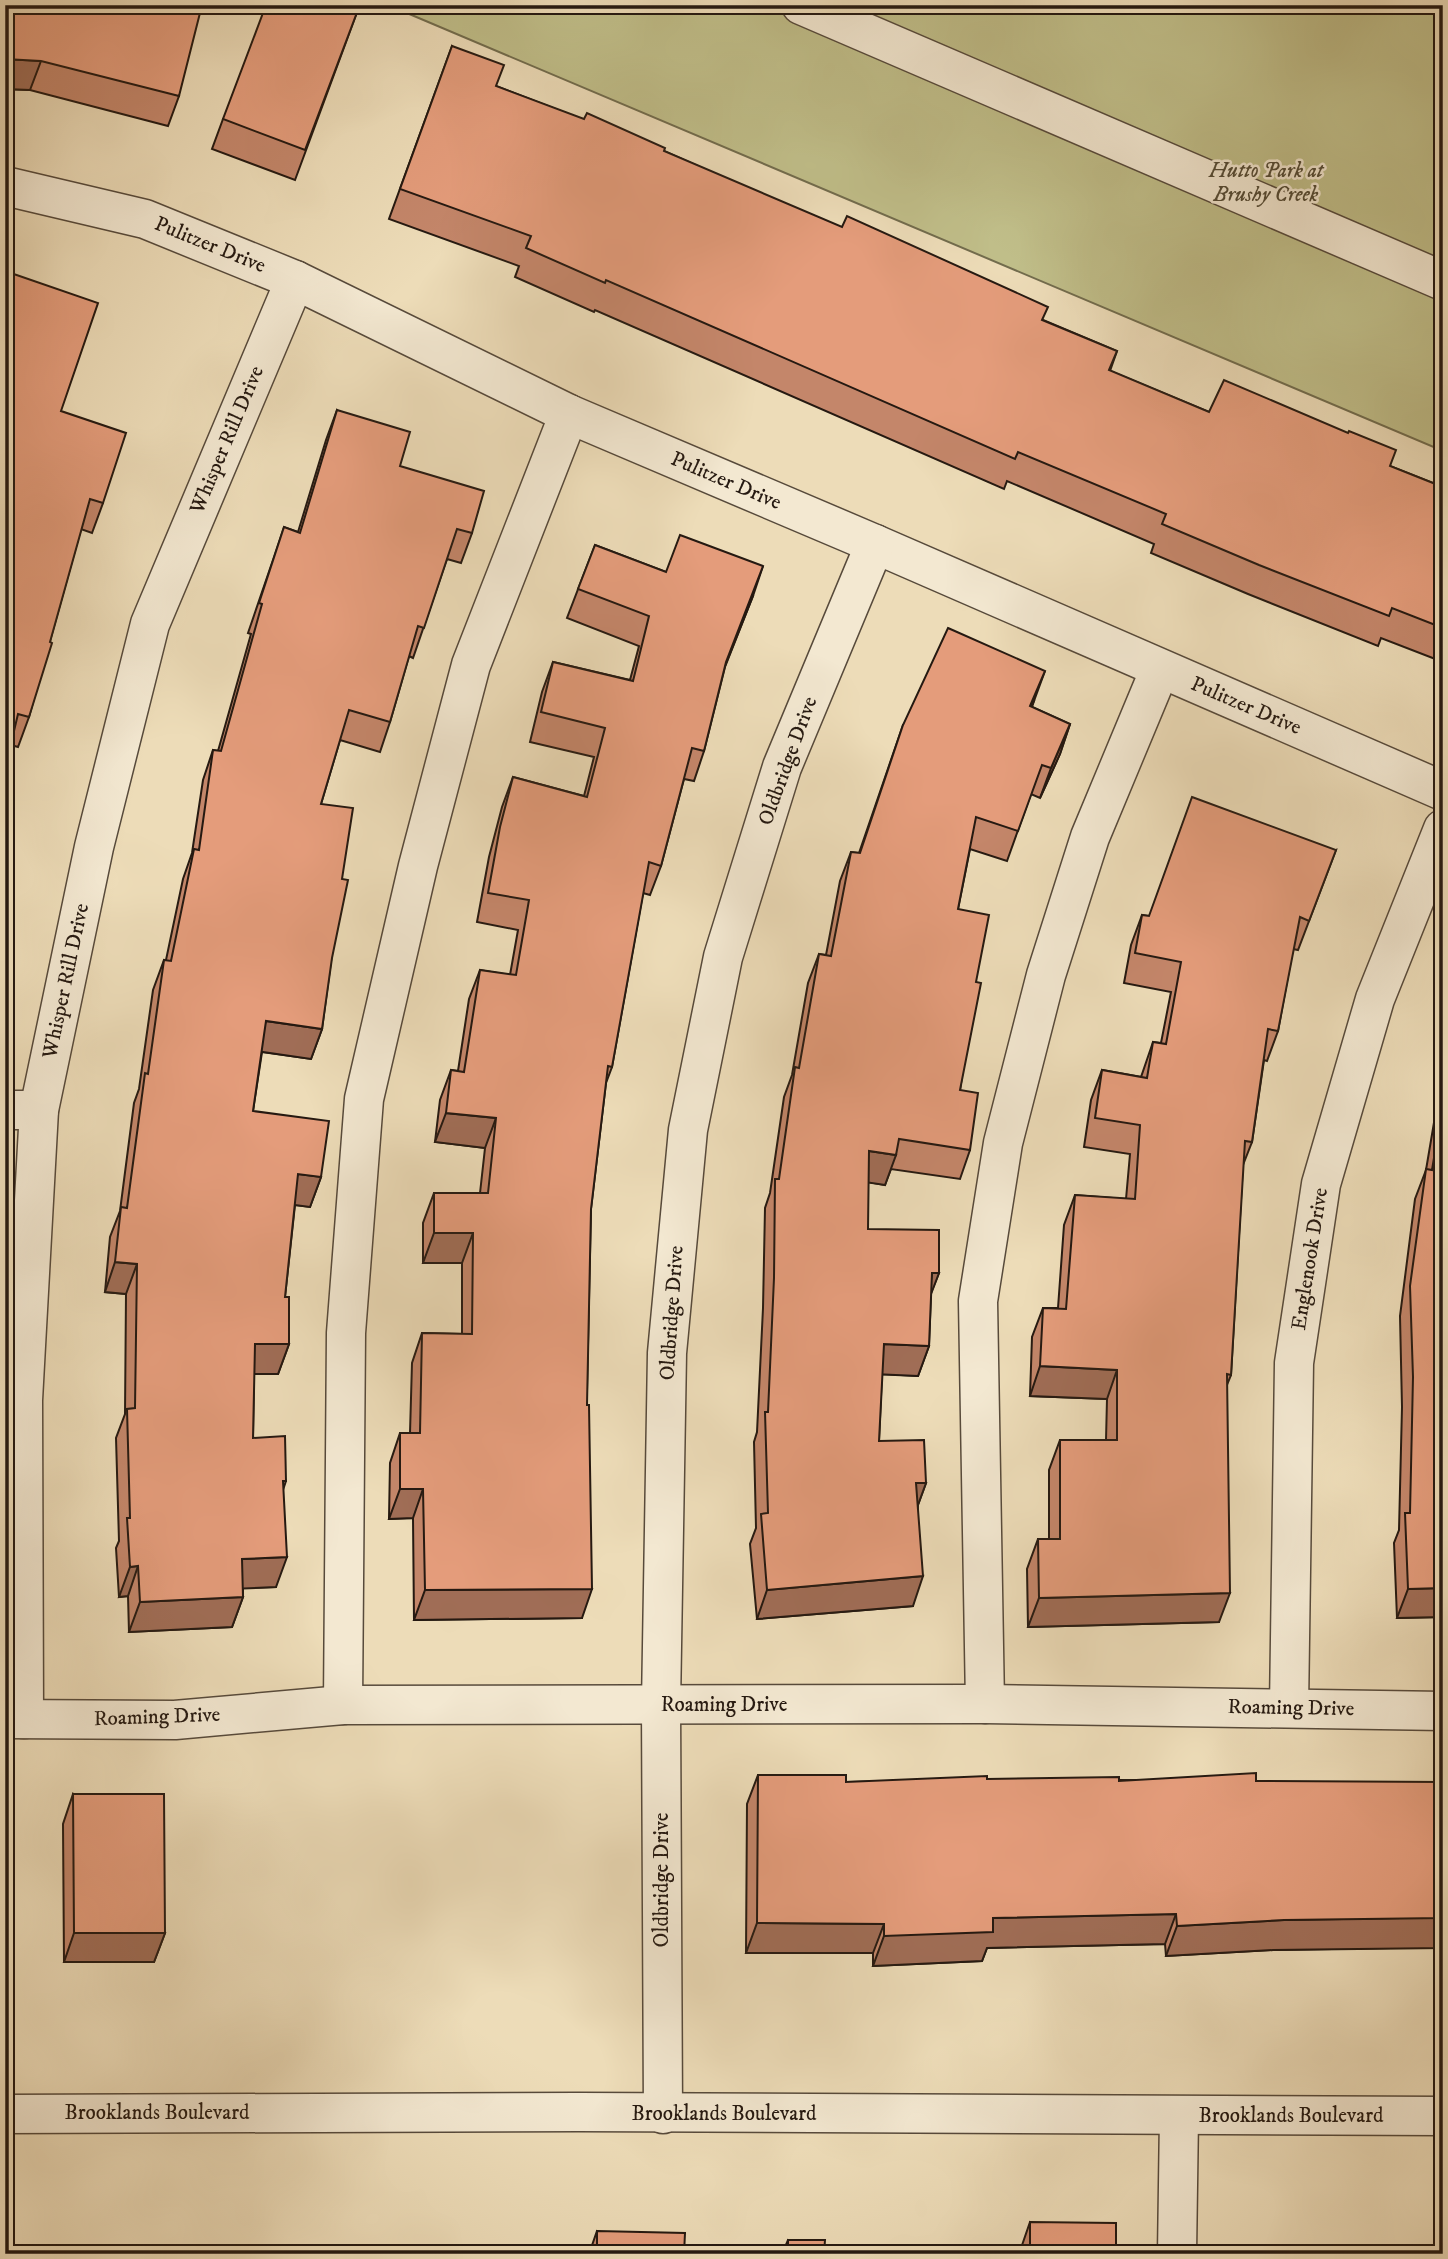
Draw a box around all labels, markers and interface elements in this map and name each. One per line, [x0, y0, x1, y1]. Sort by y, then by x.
park label: Hutto Park at Brushy Creek [1208, 158, 1325, 208]
street label: Pulitzer Drive [151, 211, 270, 279]
street label: Whisper Rill Drive [184, 362, 270, 519]
street label: Pulitzer Drive [667, 446, 785, 516]
street label: Pulitzer Drive [1187, 671, 1305, 741]
street label: Oldbridge Drive [753, 693, 823, 829]
street label: Whisper Rill Drive [37, 901, 95, 1062]
street label: Englenook Drive [1286, 1186, 1334, 1332]
street label: Oldbridge Drive [654, 1244, 690, 1381]
street label: Roaming Drive [661, 1692, 788, 1718]
street label: Roaming Drive [1227, 1694, 1355, 1722]
street label: Roaming Drive [93, 1702, 221, 1732]
street label: Oldbridge Drive [649, 1812, 675, 1948]
street label: Brooklands Boulevard [65, 2100, 250, 2126]
street label: Brooklands Boulevard [632, 2101, 817, 2127]
street label: Brooklands Boulevard [1199, 2103, 1384, 2129]

